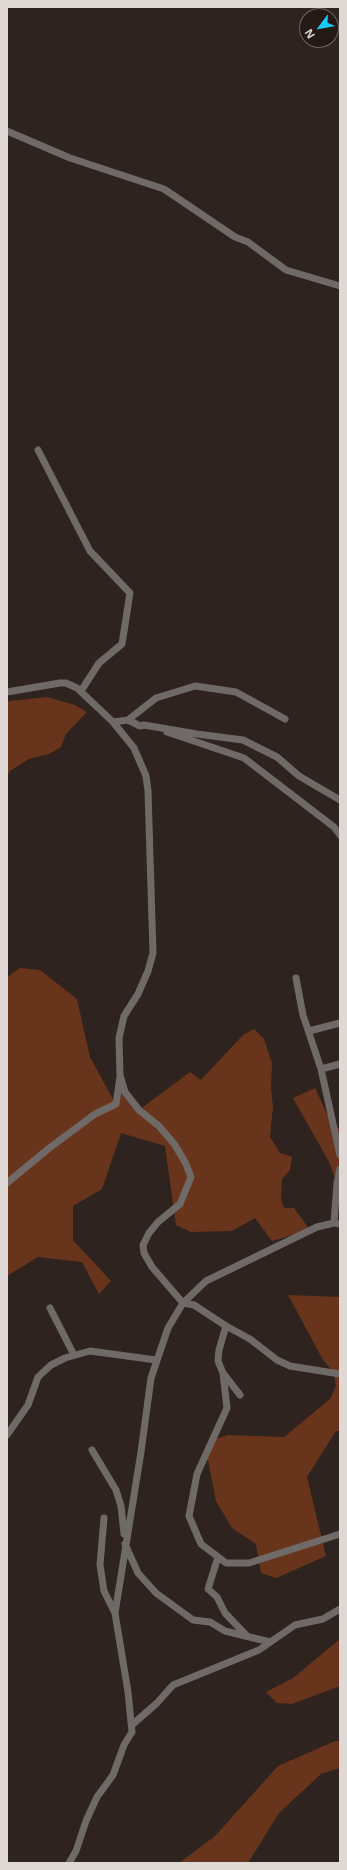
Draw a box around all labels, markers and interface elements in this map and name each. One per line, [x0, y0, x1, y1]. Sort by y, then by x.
north arrow [299, 8, 339, 48]
text: N [301, 26, 318, 42]

